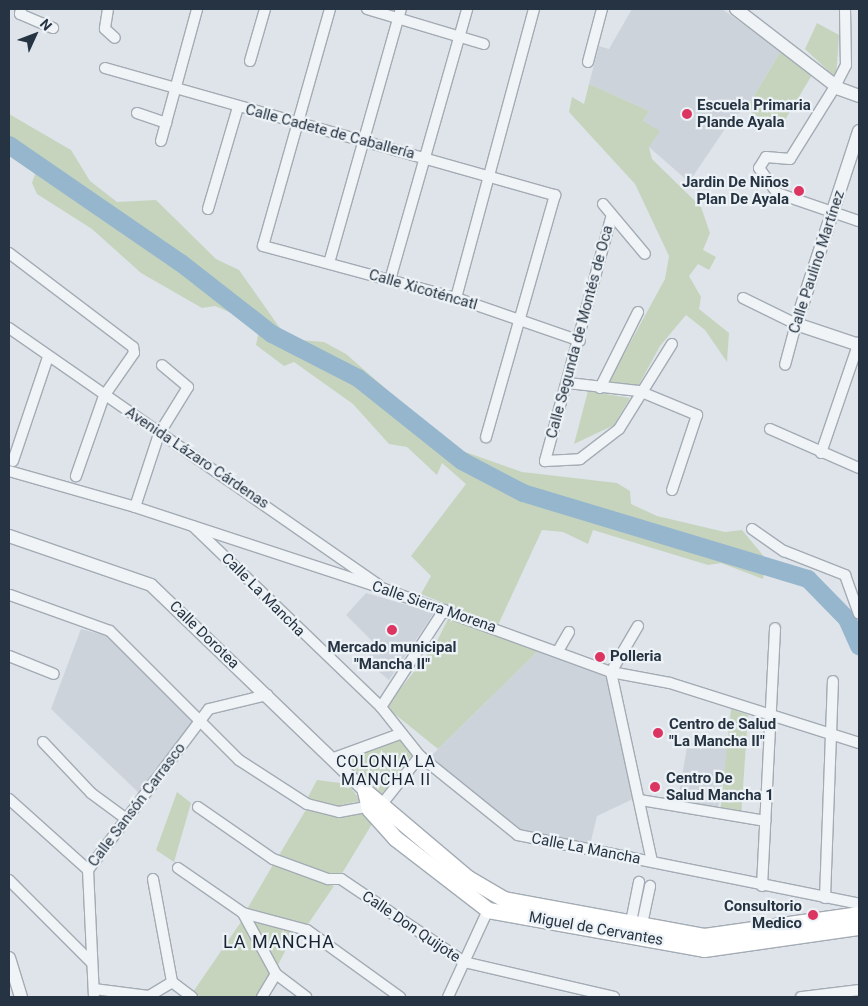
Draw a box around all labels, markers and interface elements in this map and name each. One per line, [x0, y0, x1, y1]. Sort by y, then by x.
north arrow [10, 10, 60, 60]
text: N [37, 16, 55, 34]
place label: Escuela Primaria Plande Ayala [697, 96, 811, 131]
street label: Calle Cadete de Caballería [243, 101, 417, 163]
marker: Escuela Primaria Plande Ayala [681, 108, 693, 120]
place label: Jardin De Niños Plan De Ayala [682, 173, 789, 208]
marker: Jardin De Niños Plan De Ayala [793, 185, 805, 197]
street label: Calle Paulino Martínez [785, 188, 849, 336]
street label: Calle Segunda de Montés de Oca [543, 223, 617, 441]
street label: Calle Xicoténcatl [367, 266, 479, 314]
street label: Avenida Lázaro Cárdenas [122, 403, 272, 513]
street label: Calle La Mancha [218, 550, 308, 640]
street label: Calle Sierra Morena [370, 577, 498, 637]
street label: Calle Dorotea [165, 597, 243, 673]
marker: Mercado municipal "Mancha II" [386, 624, 398, 636]
place label: Mercado municipal "Mancha II" [327, 638, 457, 673]
place label: Polleria [610, 648, 662, 666]
marker: Polleria [594, 651, 606, 663]
place label: Centro de Salud "La Mancha II" [669, 715, 776, 750]
marker: Centro de Salud "La Mancha II" [651, 726, 665, 740]
street label: Calle Sansón Carrasco [84, 739, 190, 871]
district label: COLONIA LA MANCHA II [335, 752, 437, 790]
place label: Centro De Salud Mancha 1 [666, 769, 774, 804]
marker: Centro De Salud Mancha 1 [648, 780, 662, 794]
street label: Calle La Mancha [530, 830, 642, 868]
street label: Calle Don Quijote [358, 888, 464, 966]
place label: Consultorio Medico [724, 897, 802, 932]
street label: Miguel de Cervantes [527, 908, 665, 950]
marker: Consultorio Medico [806, 908, 820, 922]
district label: LA MANCHA [222, 931, 336, 953]

